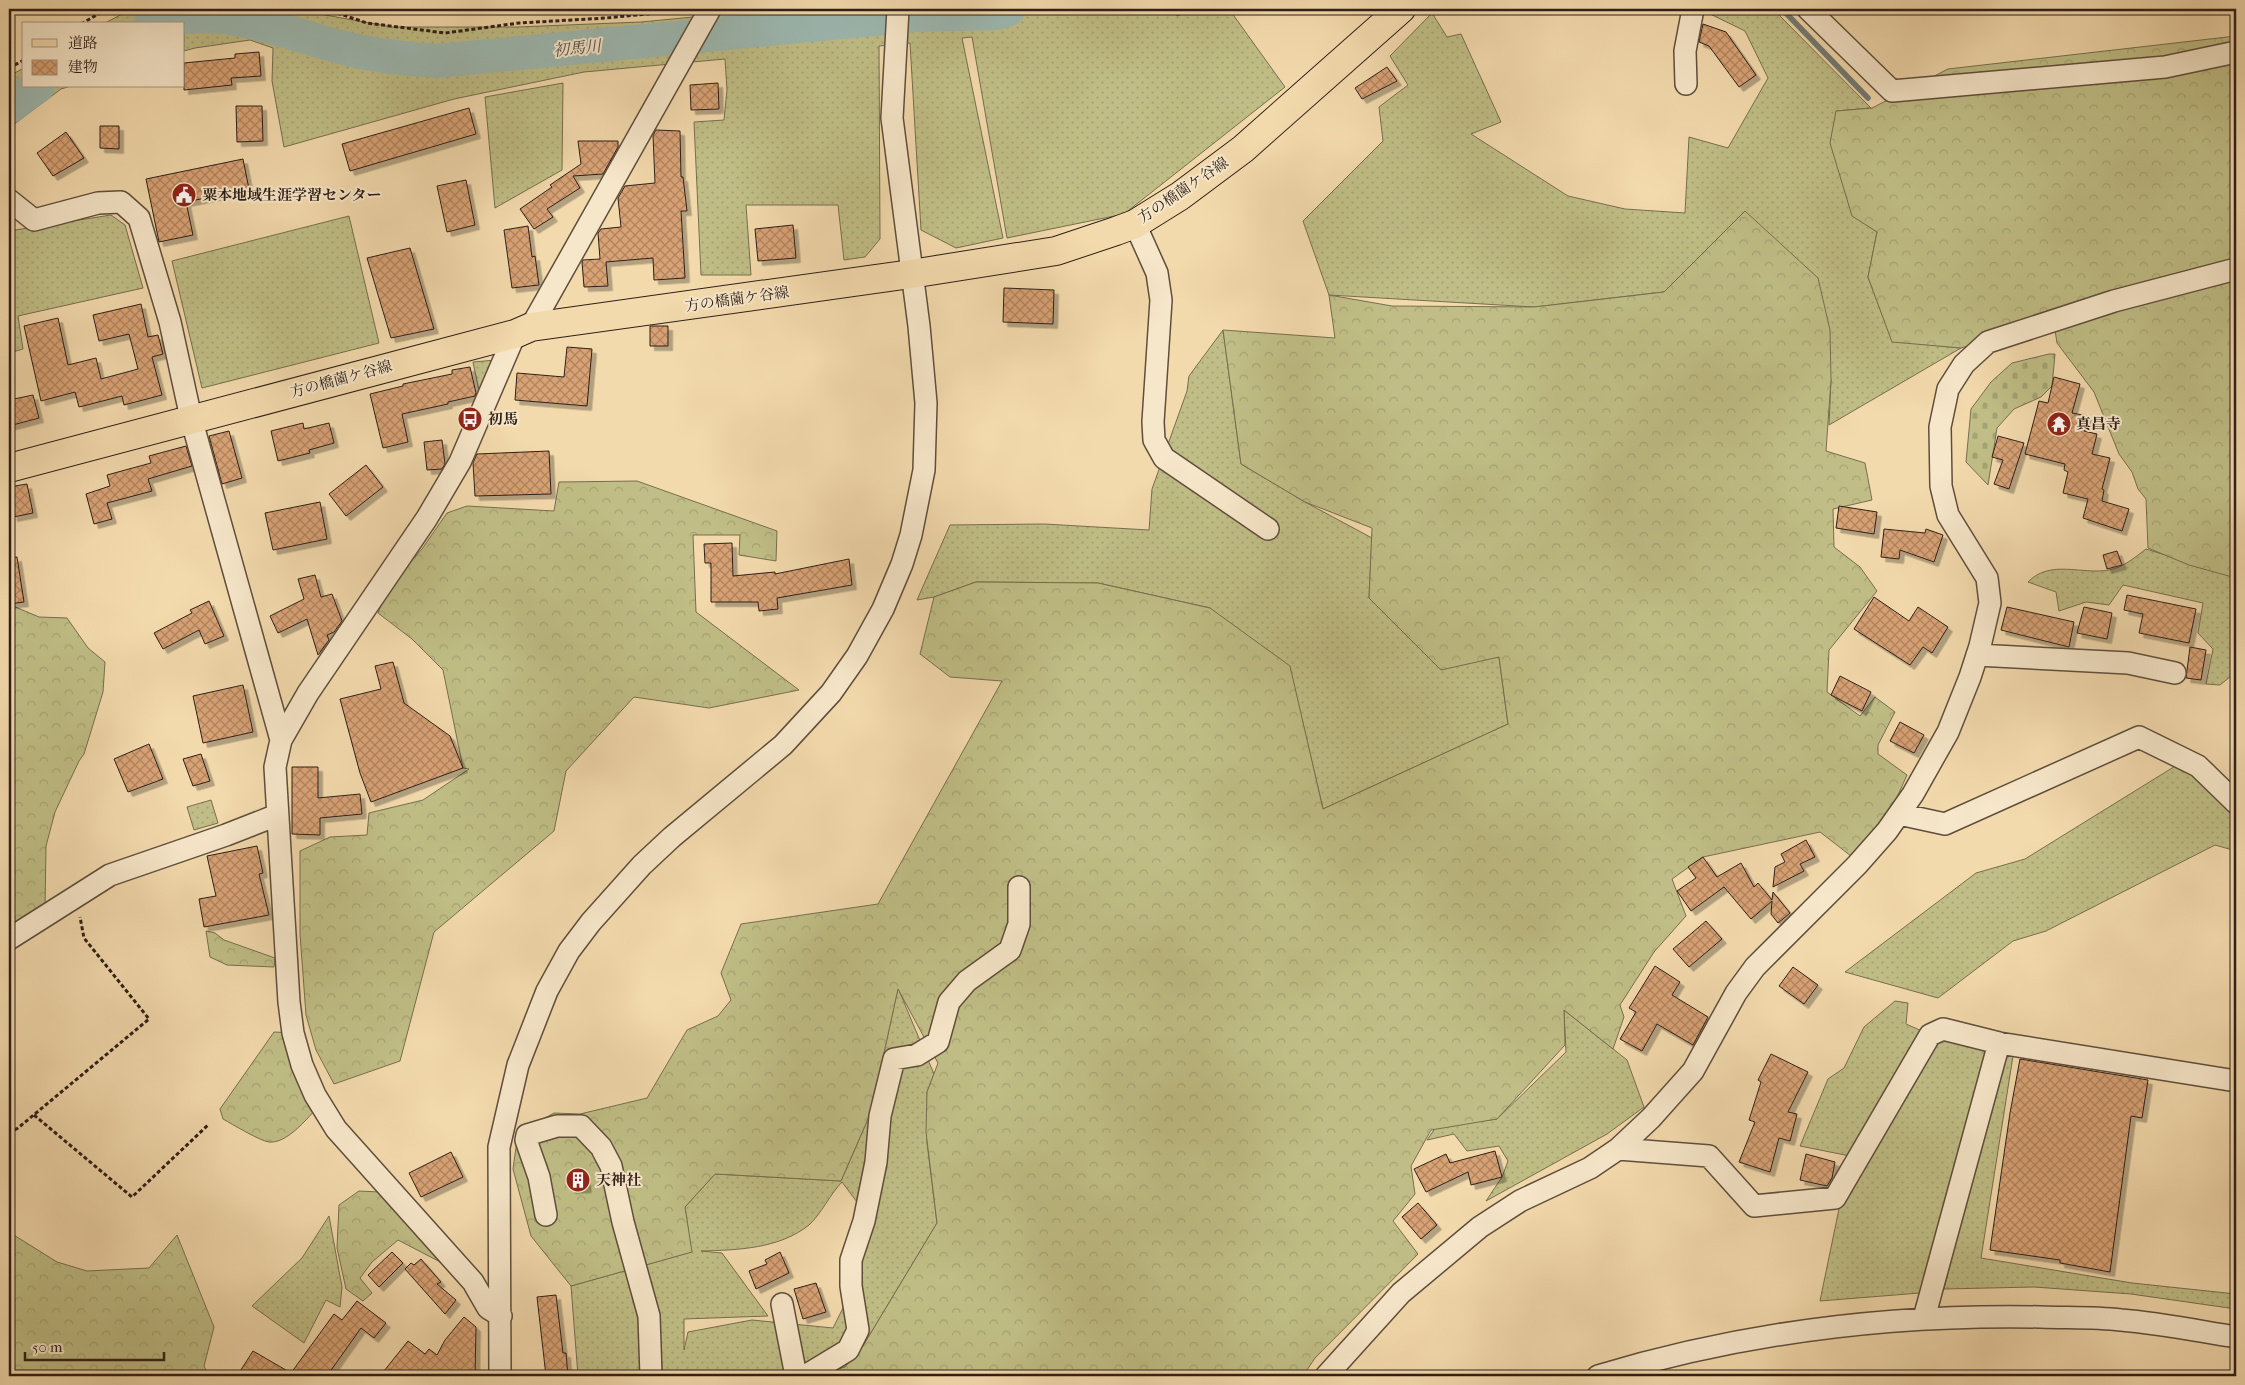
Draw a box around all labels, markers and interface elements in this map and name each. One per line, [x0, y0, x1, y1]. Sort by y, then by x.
legend [22, 22, 185, 88]
text: 道路 [68, 34, 98, 52]
water label: 初馬川 [552, 36, 604, 60]
text: 建物 [68, 58, 98, 76]
street label: 方の橋薗ケ谷線 [1134, 153, 1232, 227]
public building icon: 粟本地域生涯学習センター [171, 182, 197, 208]
place label: 粟本地域生涯学習センター [202, 186, 381, 204]
street label: 方の橋薗ケ谷線 [684, 283, 790, 315]
street label: 方の橋薗ケ谷線 [288, 357, 394, 401]
bus stop icon: 初馬 [457, 406, 483, 432]
place label: 初馬 [488, 410, 518, 428]
temple icon: 真昌寺 [2046, 411, 2072, 437]
place label: 真昌寺 [2076, 415, 2121, 433]
building icon: 天神社 [565, 1167, 591, 1193]
place label: 天神社 [596, 1171, 641, 1189]
scale bar [25, 1330, 164, 1362]
text: 50 m [32, 1338, 63, 1356]

